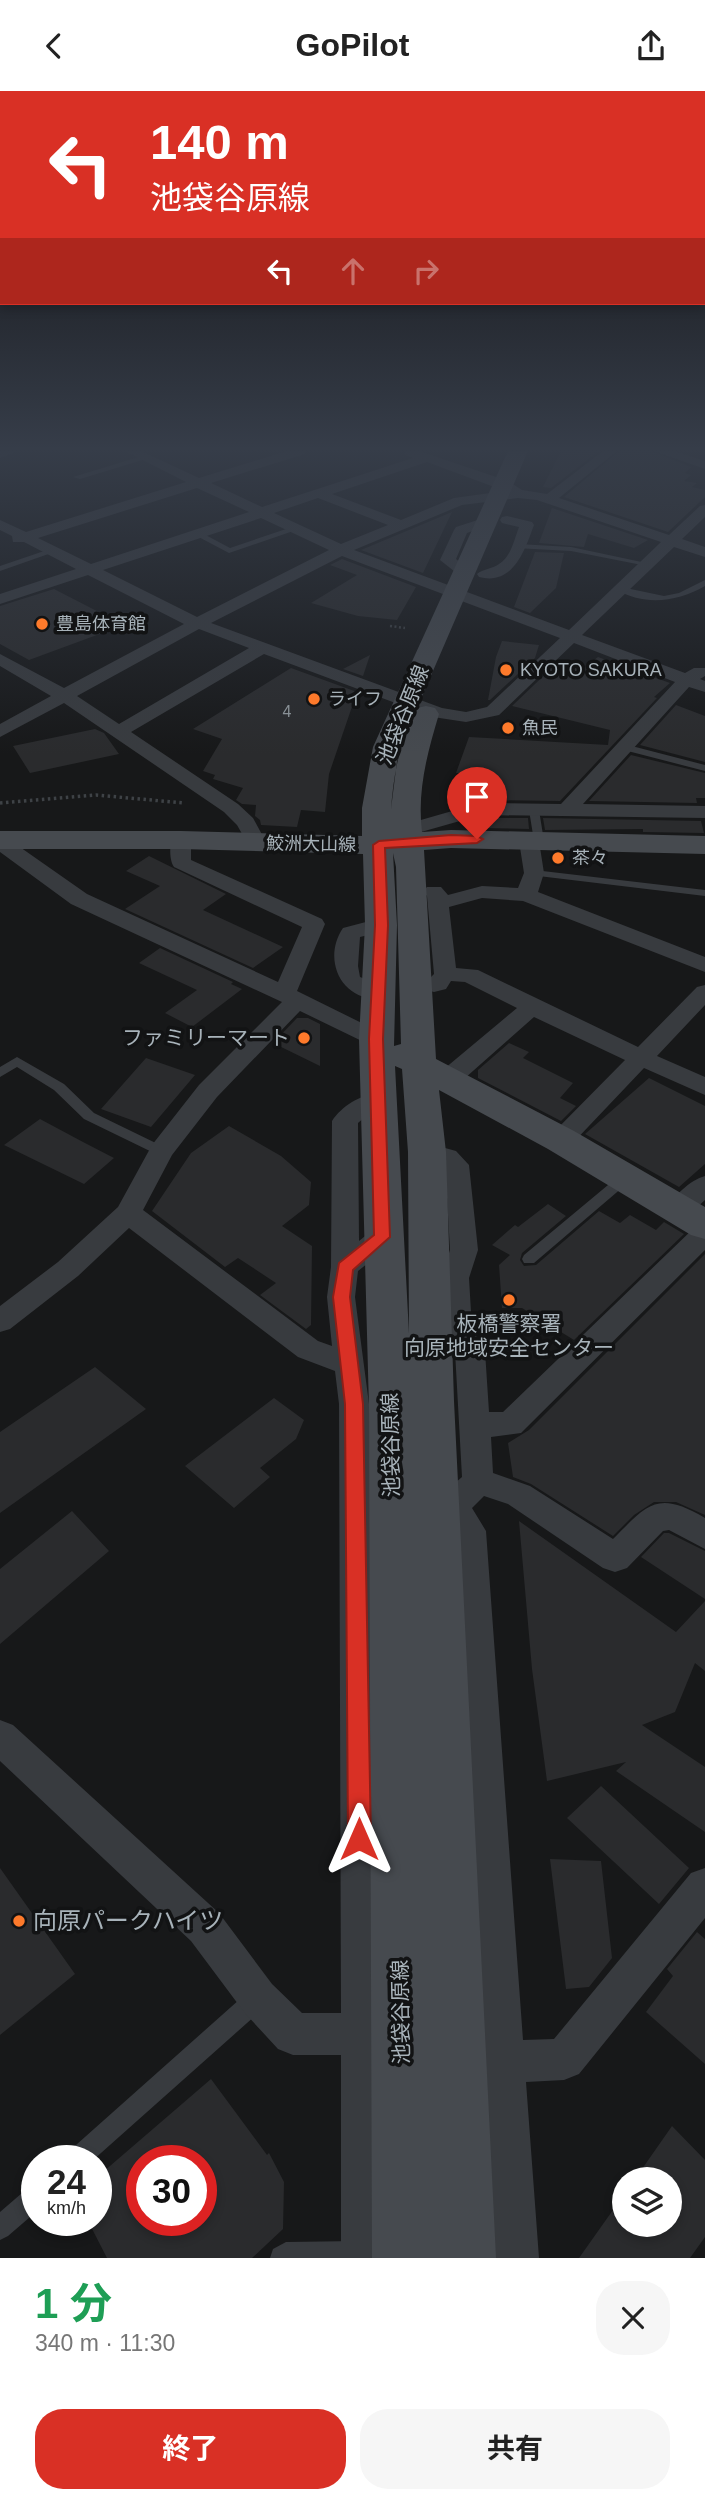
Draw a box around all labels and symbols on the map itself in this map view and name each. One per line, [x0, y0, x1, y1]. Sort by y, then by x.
place label: 豊島体育館 [56, 614, 146, 634]
marker: 豊島体育館 [34, 616, 50, 632]
place label: KYOTO SAKURA [520, 660, 662, 680]
street label: 池袋谷原線 [372, 662, 433, 768]
marker: KYOTO SAKURA [498, 662, 514, 678]
place label: ライフ [328, 689, 382, 709]
marker: ライフ [306, 691, 322, 707]
house number: 4 [283, 703, 292, 720]
place label: 魚民 [522, 718, 558, 738]
marker: 魚民 [500, 720, 516, 736]
pin [447, 767, 507, 839]
street label: 鮫洲大山線 [266, 833, 356, 855]
place label: 茶々 [572, 848, 608, 868]
marker: 茶々 [550, 850, 566, 866]
place label: ファミリーマート [122, 1026, 290, 1049]
marker: ファミリーマート [296, 1030, 312, 1046]
marker: 板橋警察署 向原地域安全センター [501, 1292, 517, 1308]
place label: 板橋警察署 向原地域安全センター [404, 1312, 614, 1359]
street label: 池袋谷原線 [378, 1392, 403, 1498]
position arrow [322, 1802, 396, 1876]
place label: 向原パークハイツ [33, 1907, 223, 1934]
marker: 向原パークハイツ [11, 1913, 27, 1929]
street label: 池袋谷原線 [388, 1959, 413, 2065]
speed limit sign: 30 [126, 2145, 217, 2236]

